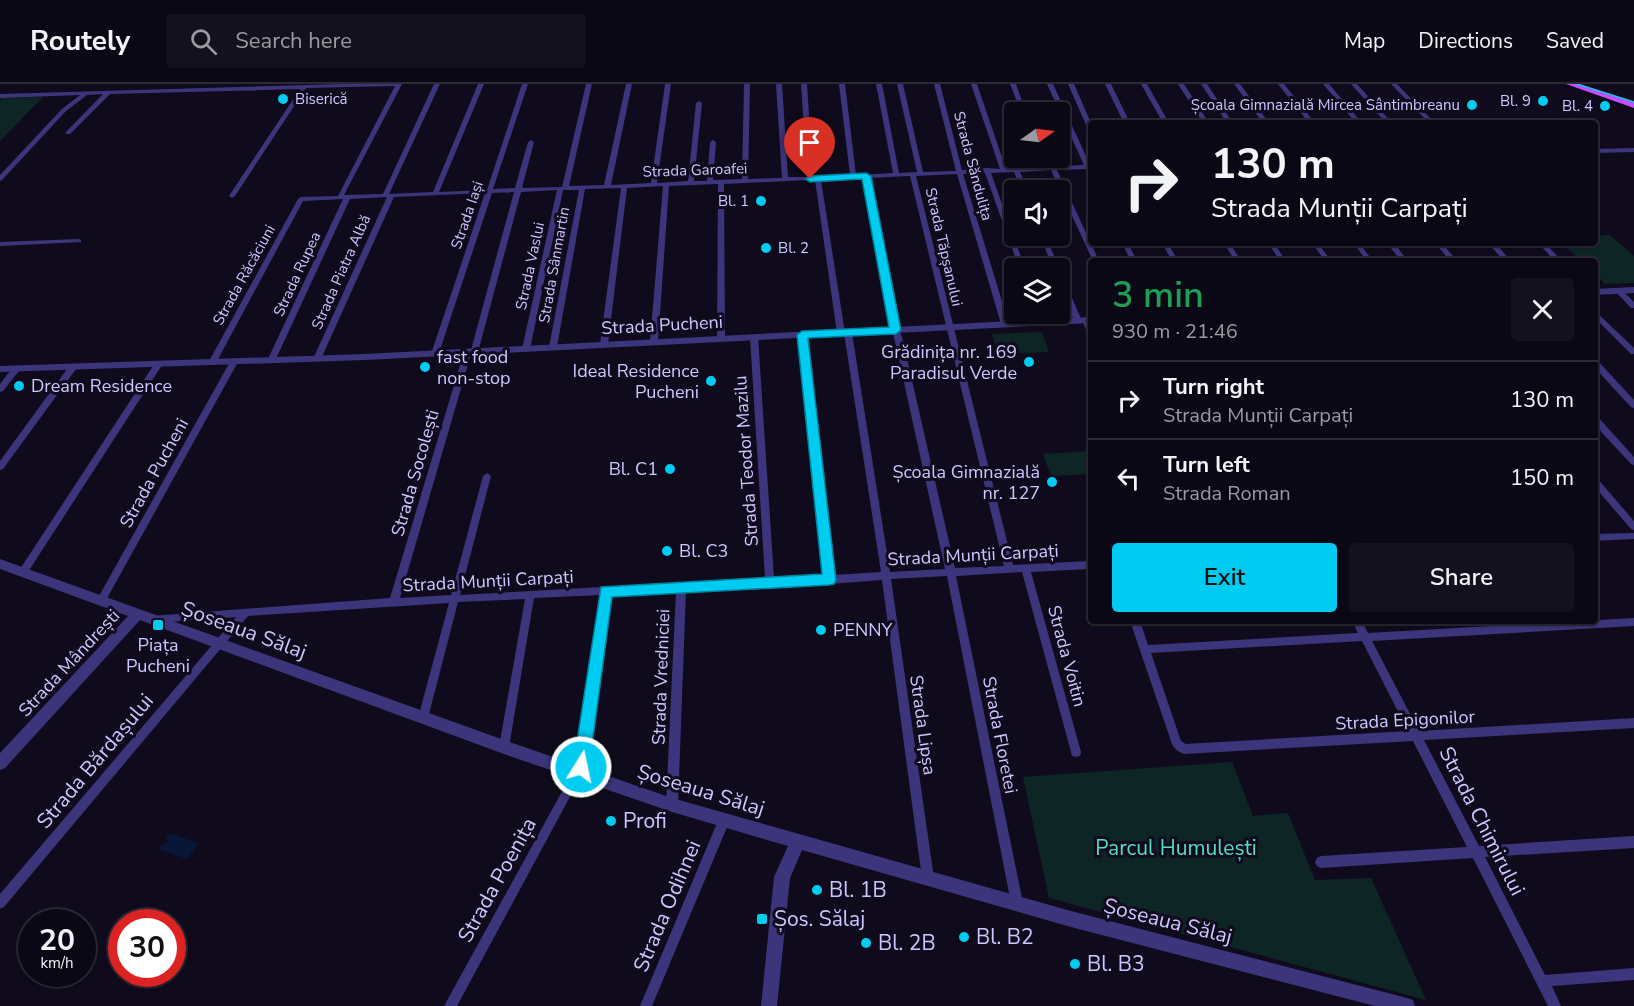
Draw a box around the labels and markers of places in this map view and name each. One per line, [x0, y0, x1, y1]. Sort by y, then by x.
place label: Biserică [295, 89, 348, 109]
place label: Bl. 9 [1500, 91, 1531, 111]
marker: Biserică [276, 92, 290, 106]
marker: Bl. 9 [1536, 94, 1550, 108]
place label: Școala Gimnazială Mircea Sântimbreanu [1191, 95, 1460, 115]
place label: Bl. 4 [1562, 96, 1593, 116]
marker: Școala Gimnazială Mircea Sântimbreanu [1465, 98, 1479, 112]
marker: Bl. 4 [1598, 99, 1612, 113]
pin [784, 117, 835, 179]
place label: Bl. 1 [718, 191, 749, 211]
marker: Bl. 1 [754, 194, 768, 208]
place label: Bl. 2 [778, 238, 809, 258]
marker: Bl. 2 [759, 241, 773, 255]
place label: Grădinița nr. 169 Paradisul Verde [881, 340, 1017, 385]
place label: fast food non-stop [437, 345, 510, 390]
marker: Grădinița nr. 169 Paradisul Verde [1022, 355, 1036, 369]
place label: Ideal Residence Pucheni [573, 359, 699, 404]
marker: fast food non-stop [418, 360, 432, 374]
place label: Dream Residence [31, 374, 172, 398]
marker: Ideal Residence Pucheni [704, 374, 718, 388]
marker: Dream Residence [12, 379, 26, 393]
place label: Bl. C1 [609, 457, 658, 481]
place label: Școala Gimnazială nr. 127 [892, 460, 1040, 505]
marker: Bl. C1 [663, 462, 677, 476]
marker: Școala Gimnazială nr. 127 [1045, 475, 1059, 489]
place label: Bl. C3 [679, 539, 728, 563]
marker: Bl. C3 [660, 544, 674, 558]
marker: Piața Pucheni [151, 618, 165, 632]
place label: PENNY [833, 618, 893, 642]
marker: PENNY [814, 623, 828, 637]
place label: Piața Pucheni [126, 633, 190, 678]
place label: Profi [623, 807, 667, 835]
marker: Profi [604, 814, 618, 828]
place label: Bl. 1B [829, 876, 887, 904]
marker: Bl. 1B [810, 883, 824, 897]
place label: Șos. Sălaj [774, 905, 865, 933]
marker: Șos. Sălaj [755, 912, 769, 926]
place label: Bl. B2 [976, 923, 1034, 951]
place label: Bl. 2B [878, 929, 936, 957]
marker: Bl. B2 [957, 930, 971, 944]
marker: Bl. 2B [859, 936, 873, 950]
place label: Bl. B3 [1087, 950, 1145, 978]
marker: Bl. B3 [1068, 957, 1082, 971]

